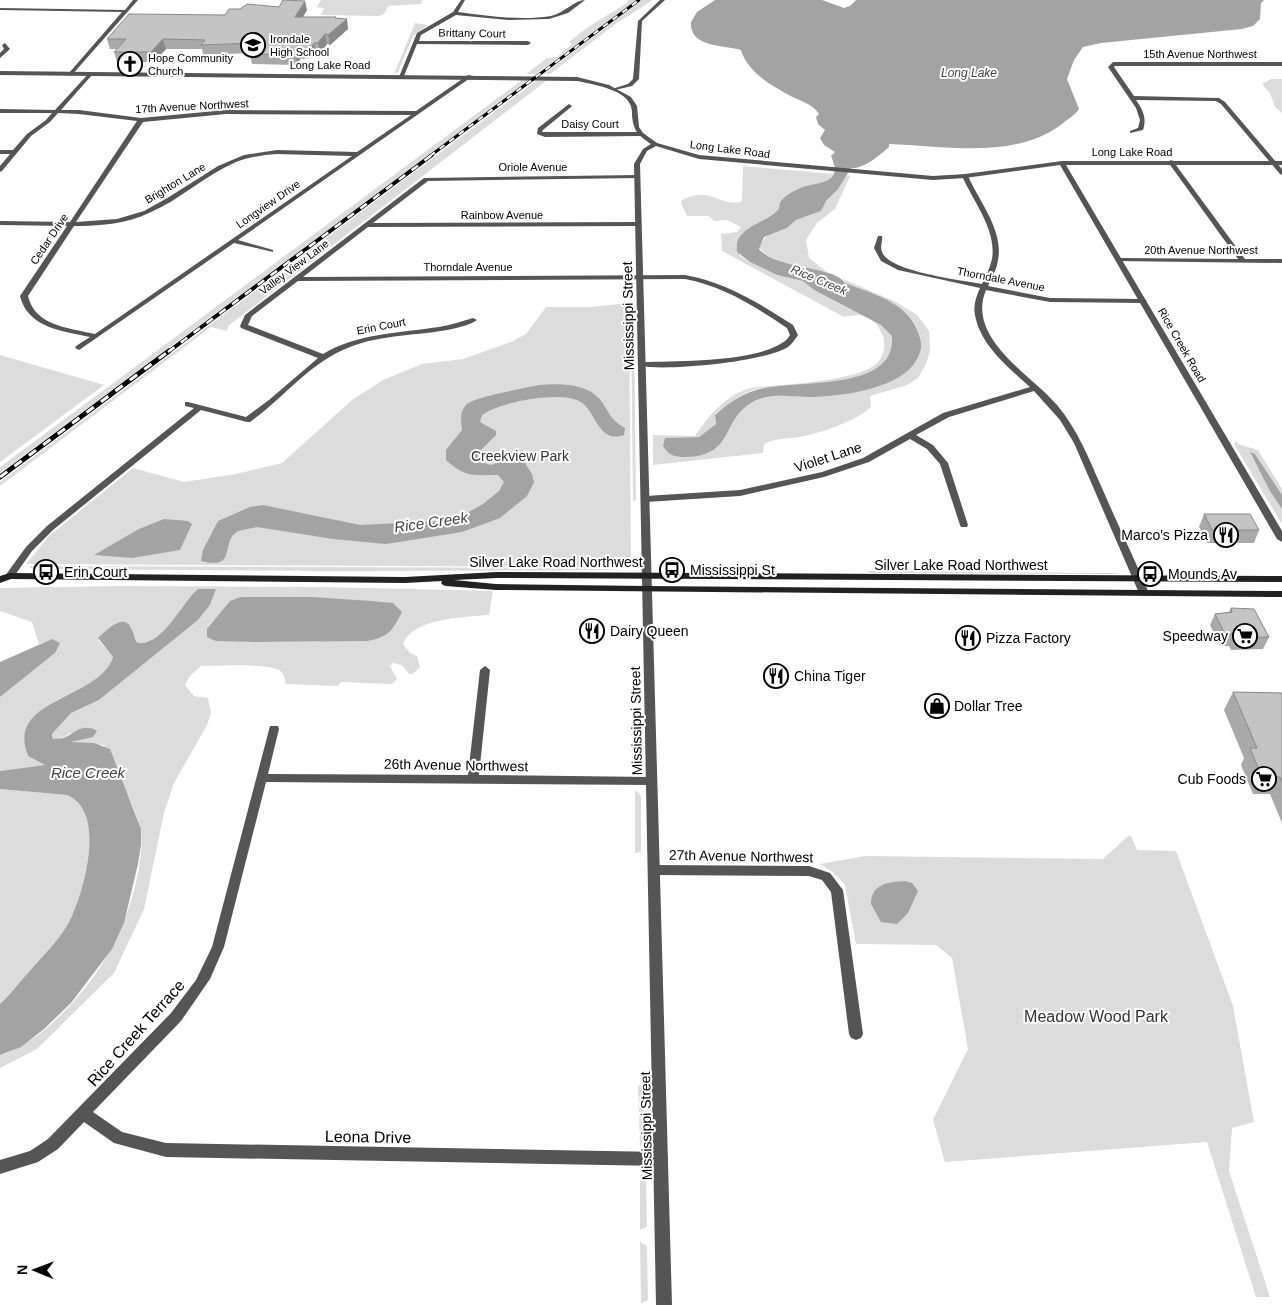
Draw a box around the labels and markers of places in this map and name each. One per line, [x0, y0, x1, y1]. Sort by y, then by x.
school or university icon: Irondale High School [240, 32, 266, 58]
place label: Irondale High School [270, 33, 329, 58]
church icon: Hope Community Church [117, 51, 143, 77]
place label: Hope Community Church [148, 52, 233, 77]
restaurant icon: Marco's Pizza [1213, 522, 1239, 548]
place label: Marco's Pizza [1121, 527, 1208, 543]
bus stop icon: Mississippi St [659, 557, 685, 583]
bus stop icon: Erin Court [33, 559, 59, 585]
bus stop icon: Mounds Av [1137, 561, 1163, 587]
place label: Mississippi St [690, 562, 775, 578]
place label: Erin Court [64, 564, 127, 580]
place label: Mounds Av [1168, 566, 1237, 582]
restaurant icon: Dairy Queen [579, 618, 605, 644]
place label: Dairy Queen [610, 623, 689, 639]
supermarket icon: Speedway [1232, 623, 1258, 649]
restaurant icon: Pizza Factory [955, 625, 981, 651]
place label: Speedway [1163, 628, 1228, 644]
place label: Pizza Factory [986, 630, 1071, 646]
restaurant icon: China Tiger [763, 663, 789, 689]
place label: China Tiger [794, 668, 866, 684]
shop icon: Dollar Tree [924, 693, 950, 719]
place label: Dollar Tree [954, 698, 1023, 714]
supermarket icon: Cub Foods [1251, 766, 1277, 792]
place label: Cub Foods [1178, 771, 1246, 787]

